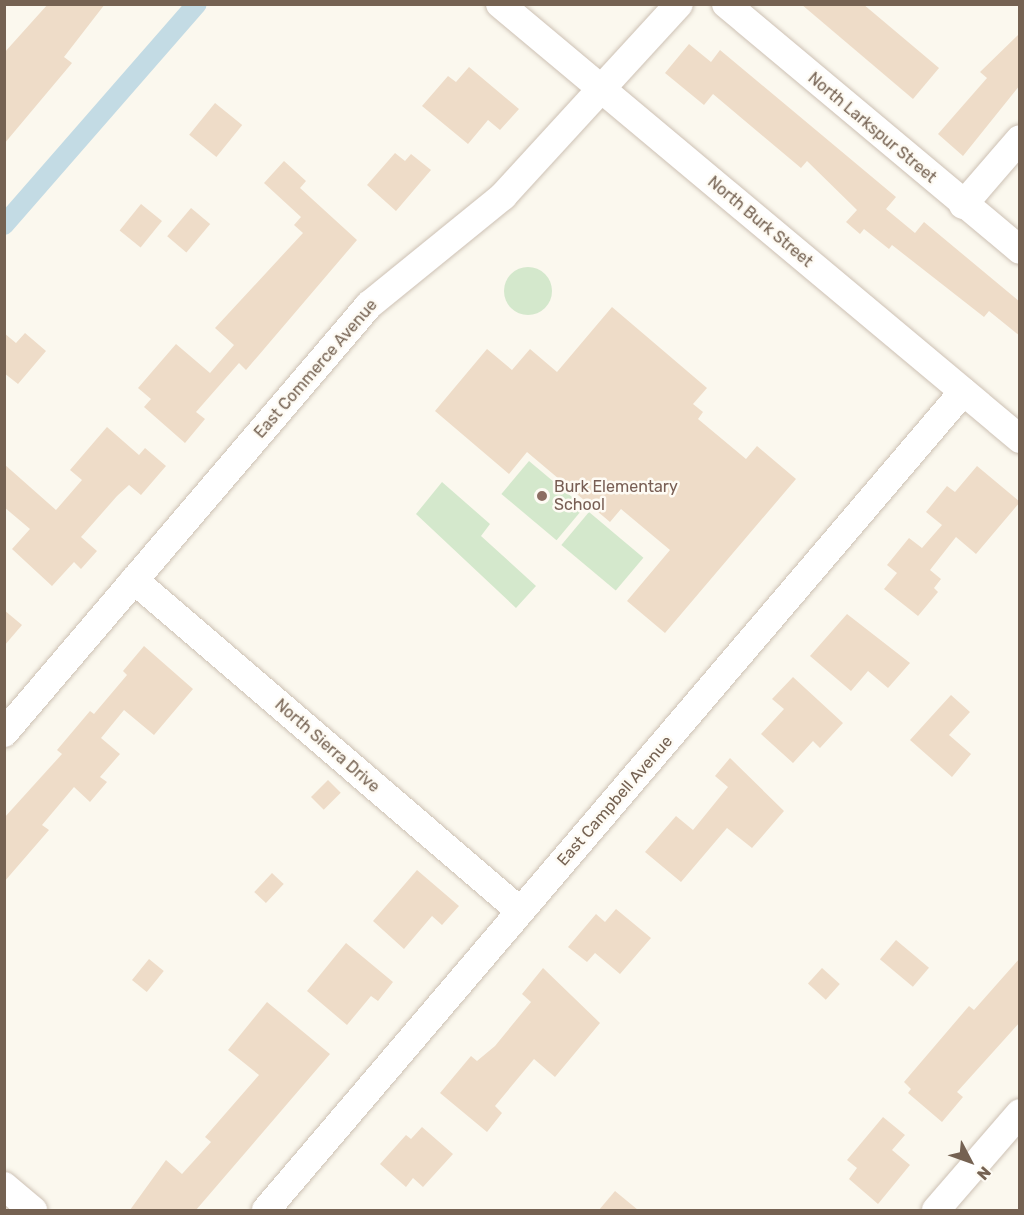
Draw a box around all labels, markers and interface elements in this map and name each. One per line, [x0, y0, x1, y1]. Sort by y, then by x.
street label: North Larkspur Street [804, 69, 940, 187]
street label: North Burk Street [704, 172, 816, 272]
street label: East Commerce Avenue [250, 296, 382, 442]
place label: Burk Elementary School [554, 477, 678, 515]
marker: Burk Elementary School [535, 489, 549, 503]
street label: North Sierra Drive [271, 695, 383, 797]
street label: East Campbell Avenue [553, 732, 677, 870]
north arrow [940, 1131, 1000, 1191]
text: N [973, 1163, 995, 1184]

